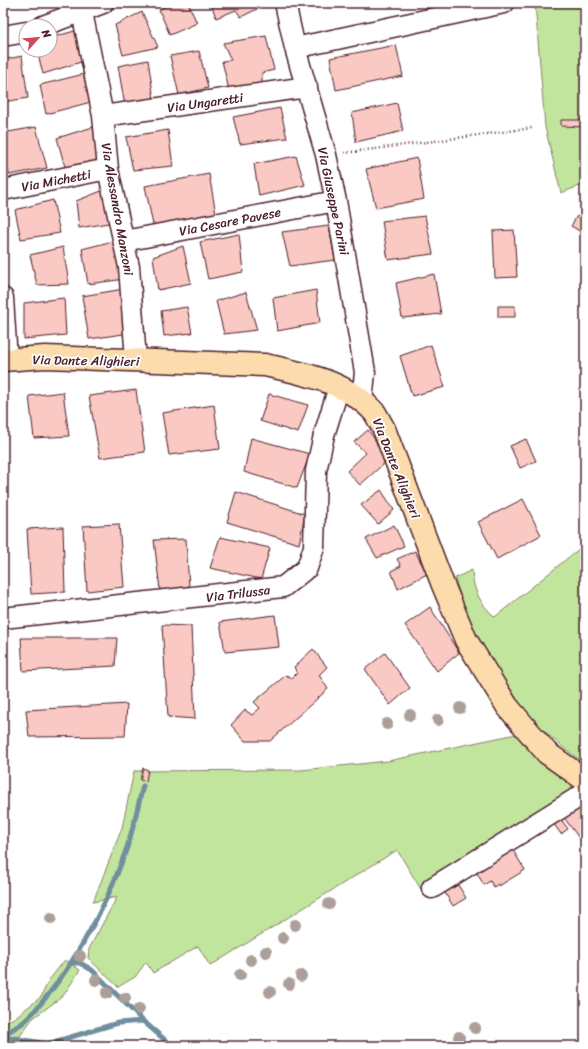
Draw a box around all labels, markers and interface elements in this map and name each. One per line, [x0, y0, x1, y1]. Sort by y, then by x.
north arrow [18, 18, 58, 58]
text: N [36, 25, 57, 42]
street label: Via Ungaretti [166, 86, 245, 119]
street label: Via Alessandro Manzoni [95, 141, 141, 278]
street label: Via Giuseppe Parini [311, 145, 356, 258]
street label: Via Michetti [19, 162, 93, 198]
street label: Via Cesare Pavese [177, 200, 283, 243]
street label: Via Dante Alighieri [32, 348, 140, 373]
street label: Via Dante Alighieri [366, 414, 427, 522]
street label: Via Trilussa [205, 578, 272, 609]

